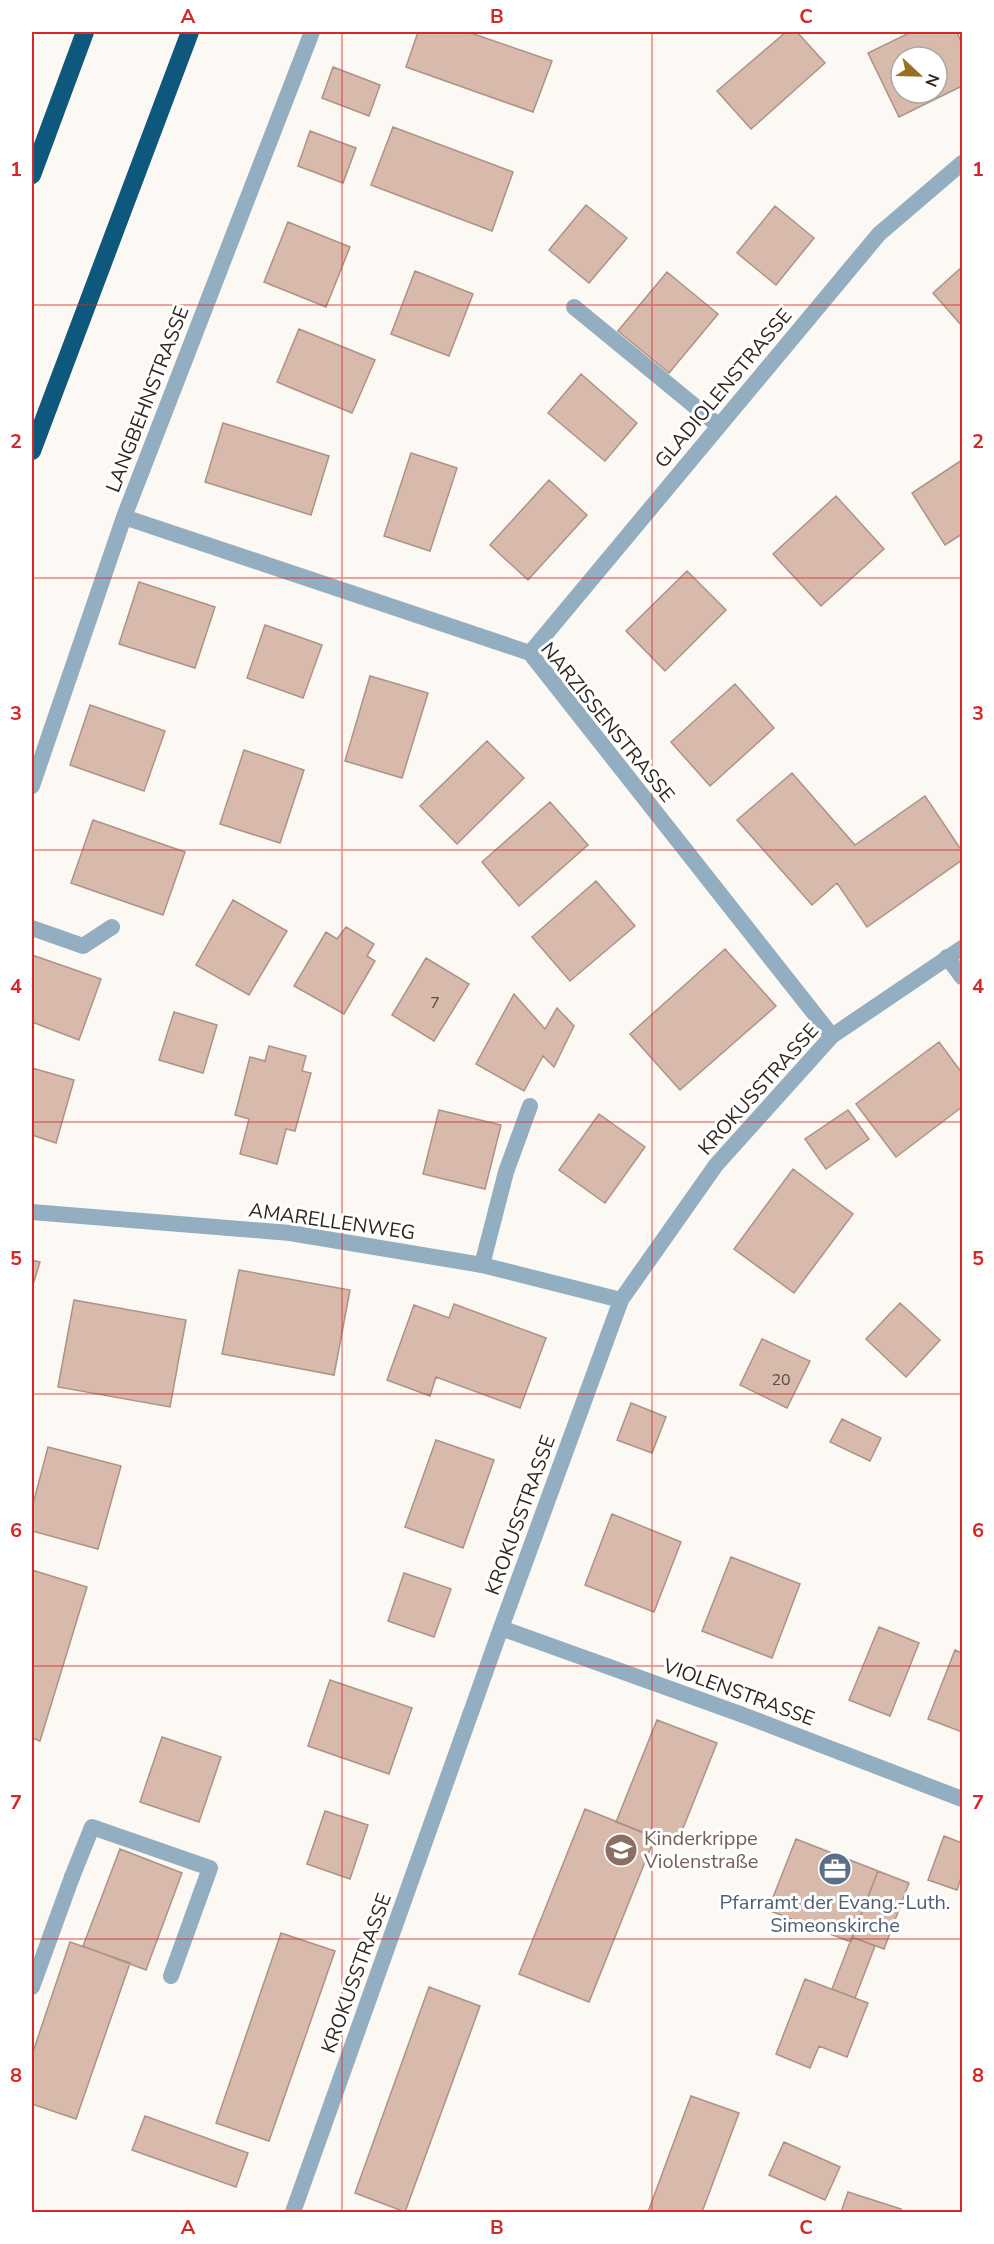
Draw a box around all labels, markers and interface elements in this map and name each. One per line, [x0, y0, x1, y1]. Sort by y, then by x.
text: A [181, 3, 196, 30]
text: B [490, 3, 504, 30]
text: C [799, 3, 813, 30]
north arrow [889, 45, 949, 105]
text: N [920, 71, 944, 90]
text: 1 [10, 156, 22, 183]
text: 1 [972, 156, 984, 183]
street label: LANGBEHNSTRASSE [99, 302, 195, 496]
street label: GLADIOLENSTRASSE [649, 303, 798, 474]
text: 2 [10, 428, 22, 455]
text: 2 [972, 428, 984, 455]
street label: NARZISSENSTRASSE [535, 637, 681, 808]
text: 3 [10, 700, 22, 727]
text: 3 [972, 700, 984, 727]
text: 4 [10, 973, 22, 1000]
text: 4 [972, 973, 984, 1000]
house number: 7 [430, 992, 440, 1014]
street label: KROKUSSTRASSE [692, 1018, 825, 1161]
street label: AMARELLENWEG [247, 1196, 417, 1247]
text: 5 [10, 1245, 22, 1272]
text: 5 [972, 1245, 984, 1272]
house number: 20 [771, 1369, 791, 1391]
street label: KROKUSSTRASSE [479, 1432, 562, 1599]
text: 6 [10, 1517, 22, 1544]
text: 6 [972, 1517, 984, 1544]
street label: VIOLENSTRASSE [658, 1652, 818, 1732]
text: 7 [10, 1789, 22, 1816]
text: 7 [972, 1789, 984, 1816]
place label: Kinderkrippe Violenstraße [643, 1825, 758, 1875]
school or university icon: Kinderkrippe Violenstraße [603, 1832, 639, 1868]
office icon: Pfarramt der Evang.-Luth. Simeonskirche [817, 1851, 853, 1887]
place label: Pfarramt der Evang.-Luth. Simeonskirche [720, 1889, 950, 1939]
street label: KROKUSSTRASSE [315, 1890, 398, 2057]
text: 8 [10, 2062, 22, 2089]
text: 8 [972, 2062, 984, 2089]
text: A [181, 2214, 196, 2241]
text: B [490, 2214, 504, 2241]
text: C [799, 2214, 813, 2241]

